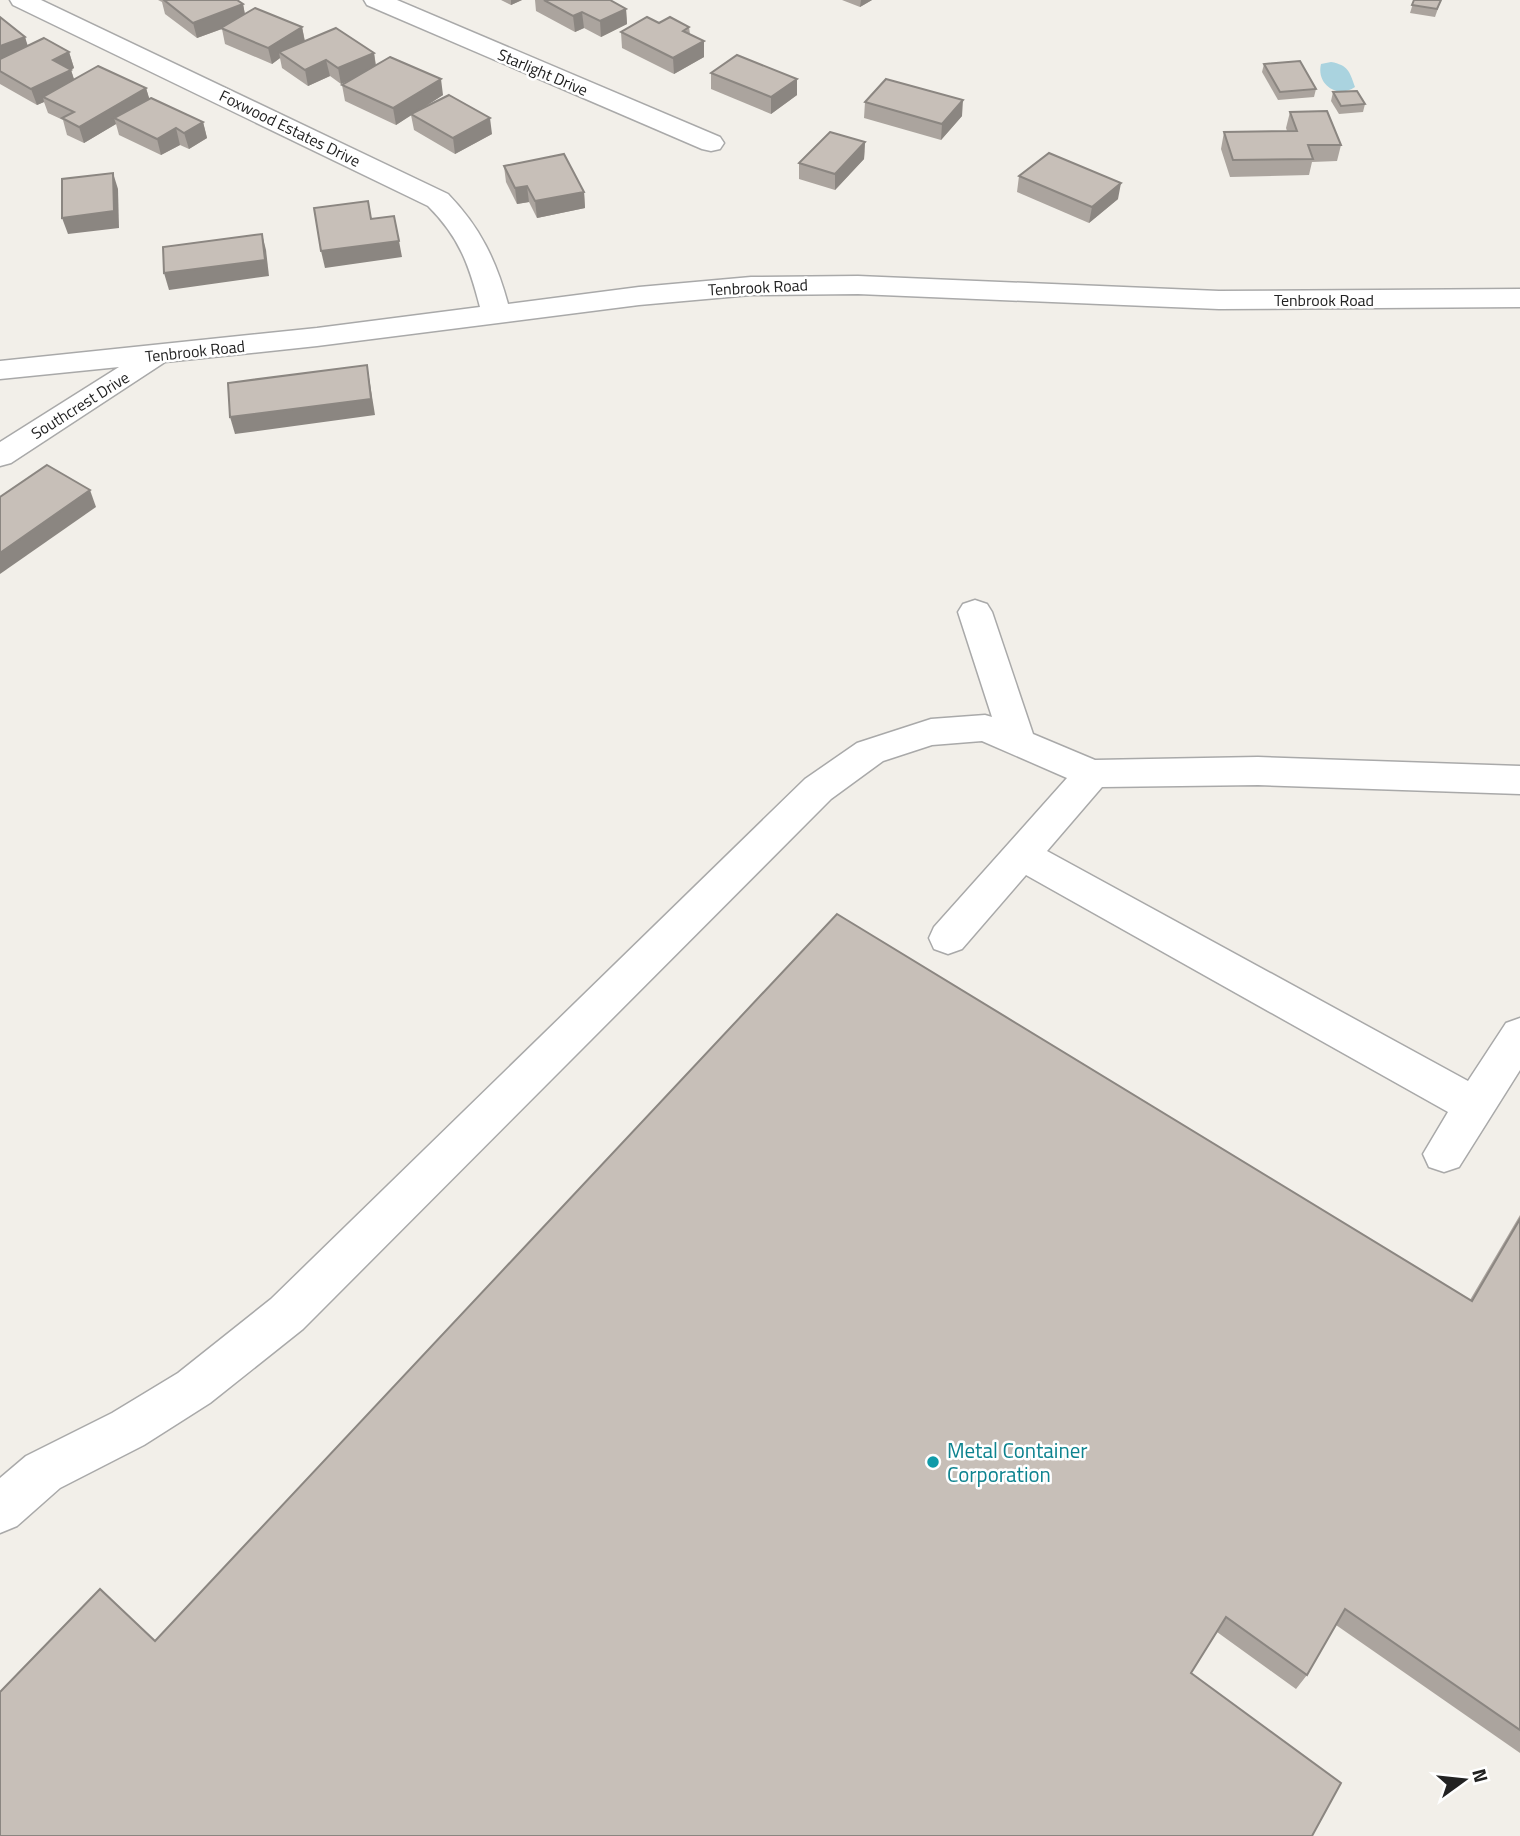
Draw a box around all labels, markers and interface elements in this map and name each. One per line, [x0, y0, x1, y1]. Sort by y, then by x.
street label: Starlight Drive [494, 42, 592, 102]
street label: Foxwood Estates Drive [215, 83, 365, 173]
street label: Tenbrook Road [707, 272, 809, 302]
street label: Tenbrook Road [1274, 288, 1374, 312]
street label: Tenbrook Road [144, 334, 246, 368]
street label: Southcrest Drive [26, 365, 134, 445]
place label: Metal Container Corporation [947, 1434, 1088, 1490]
marker: Metal Container Corporation [925, 1454, 941, 1470]
north arrow [1429, 1745, 1499, 1815]
text: N [1465, 1765, 1497, 1786]

